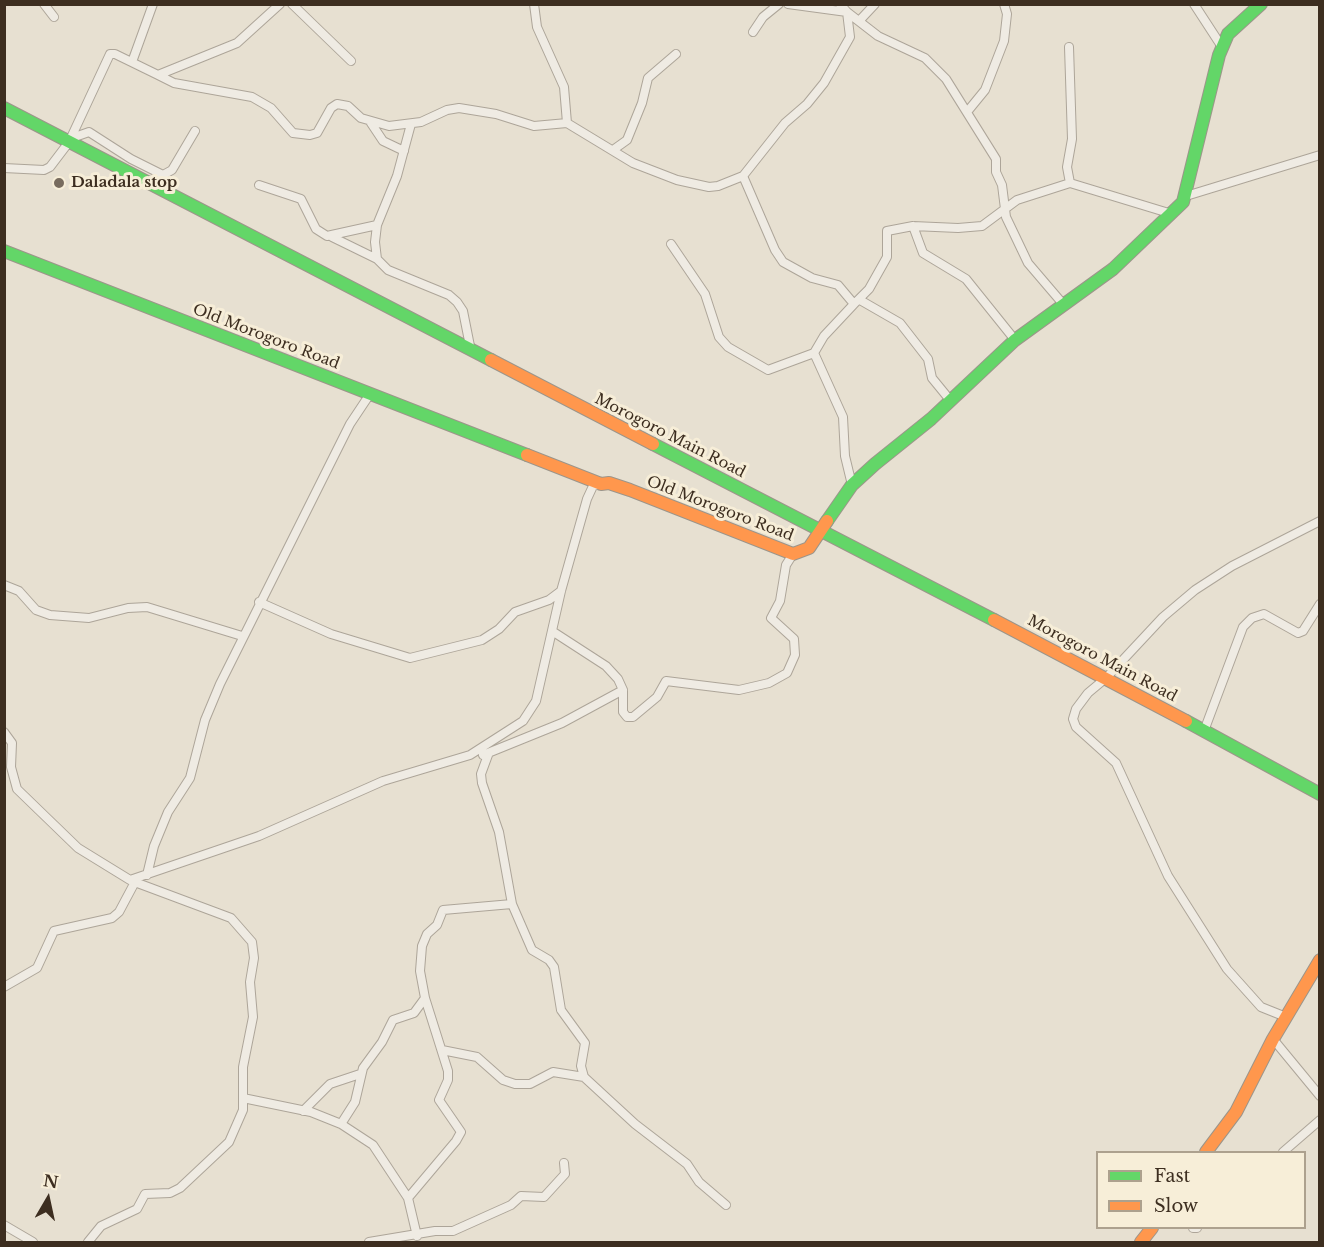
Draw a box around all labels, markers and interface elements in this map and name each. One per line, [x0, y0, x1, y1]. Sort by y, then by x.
place label: Daladala stop [71, 174, 177, 192]
marker: Daladala stop [52, 176, 66, 190]
street label: Old Morogoro Road [190, 301, 342, 373]
street label: Morogoro Main Road [592, 390, 748, 482]
street label: Old Morogoro Road [644, 473, 796, 545]
street label: Morogoro Main Road [1024, 612, 1180, 706]
legend [1096, 1151, 1306, 1229]
text: Fast [1154, 1165, 1190, 1187]
north arrow [18, 1169, 78, 1229]
text: N [42, 1170, 60, 1192]
text: Slow [1154, 1195, 1198, 1217]

